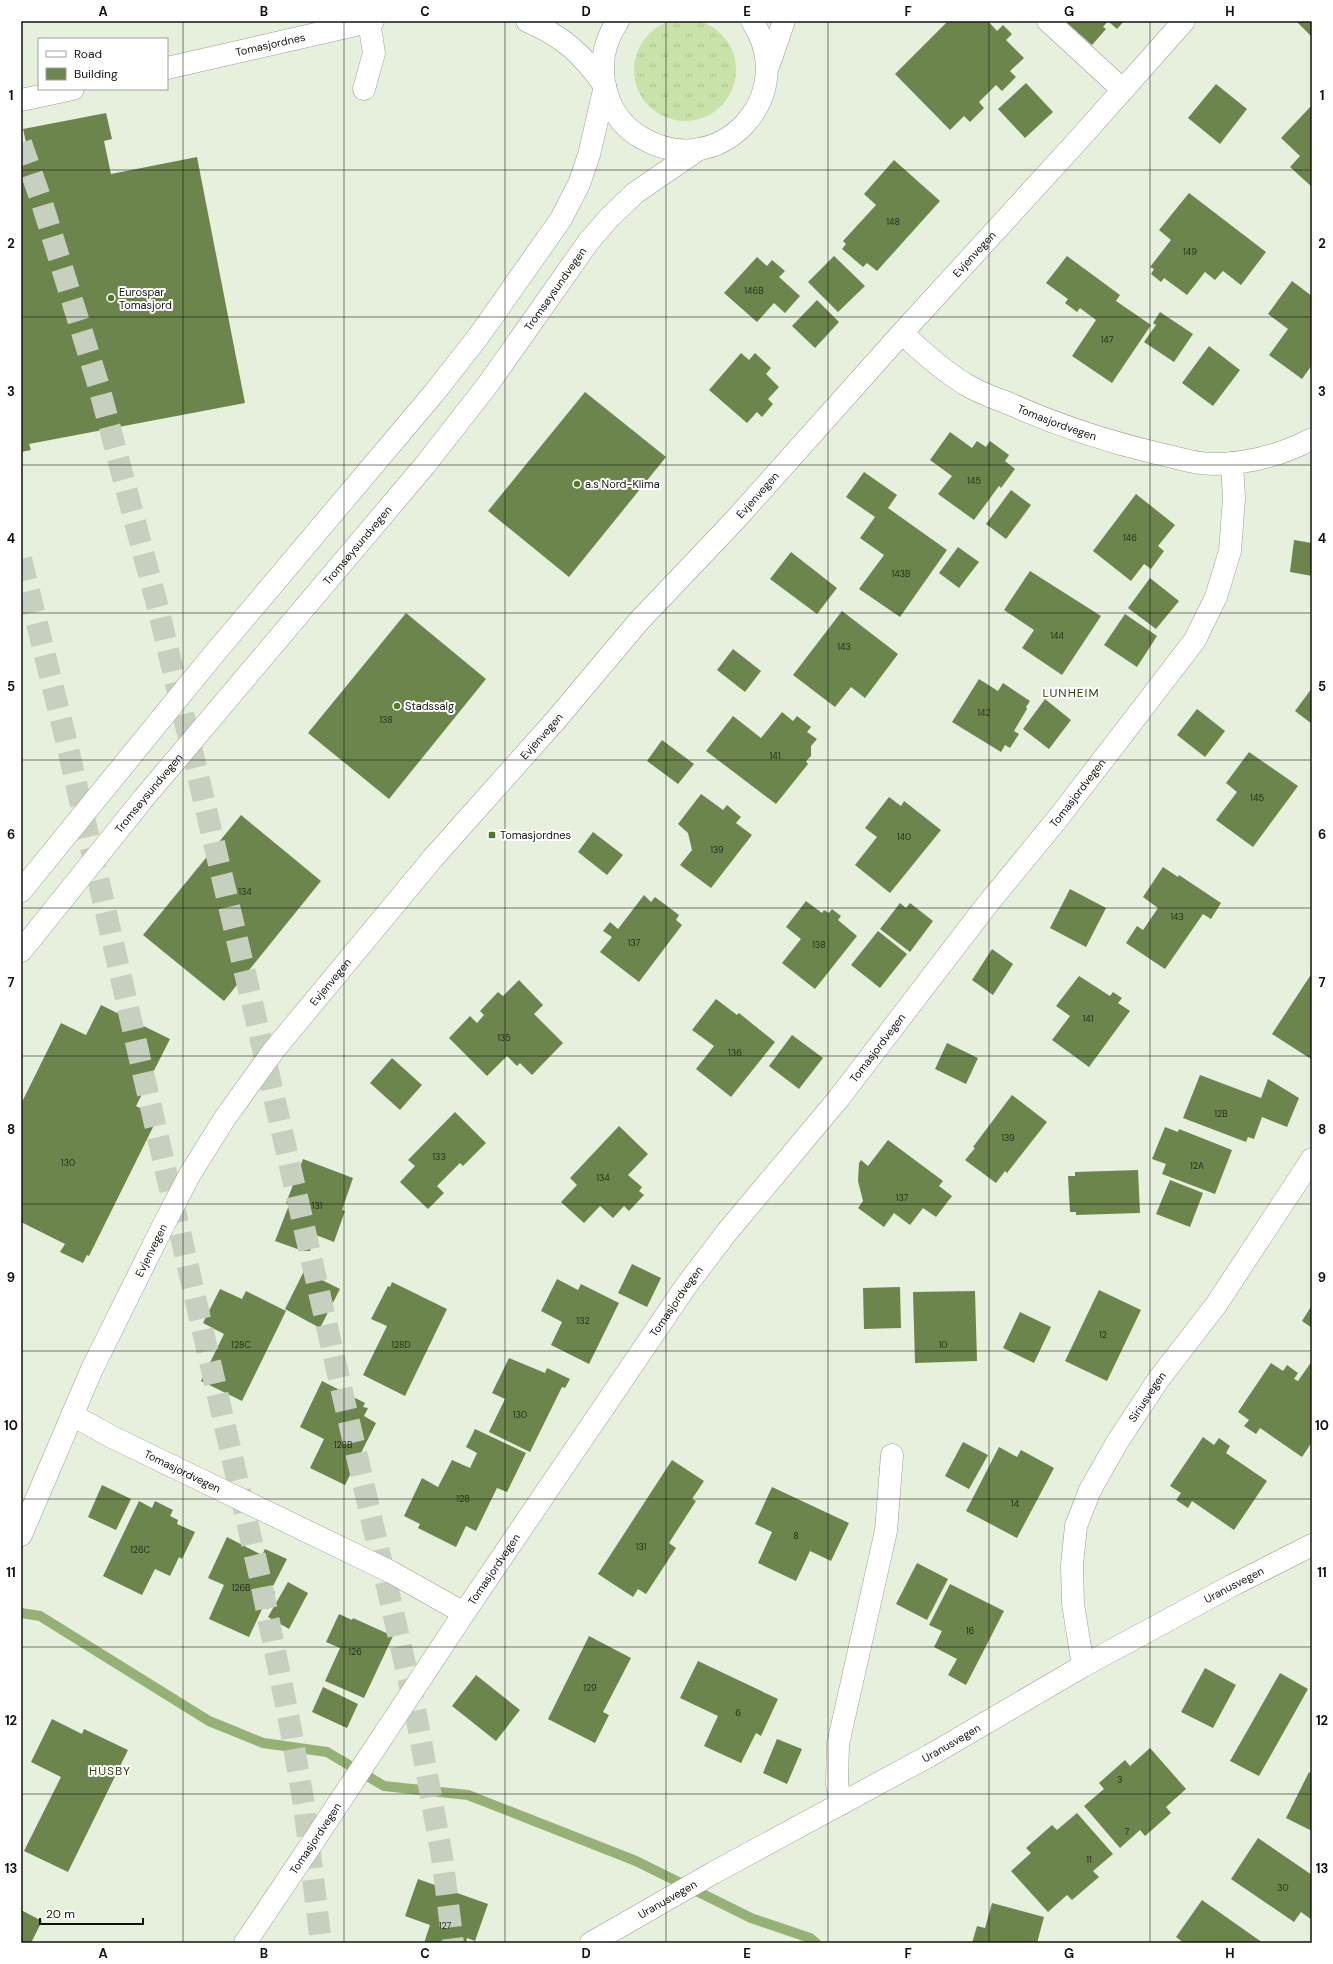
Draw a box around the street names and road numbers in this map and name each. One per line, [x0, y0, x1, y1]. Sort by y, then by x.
street label: Tomasjordnes [234, 30, 307, 59]
street label: Evjenvegen [950, 228, 999, 280]
street label: Tromsøysundvegen [521, 245, 589, 334]
street label: Tomasjordvegen [1015, 401, 1098, 443]
street label: Evjenvegen [733, 469, 782, 521]
street label: Tromsøysundvegen [320, 503, 395, 588]
street label: Evjenvegen [517, 710, 566, 762]
street label: Tromsøysundvegen [112, 750, 186, 836]
street label: Tomasjordvegen [1046, 756, 1108, 830]
street label: Evjenvegen [307, 955, 354, 1009]
street label: Tomasjordvegen [847, 1010, 908, 1085]
street label: Evjenvegen [132, 1222, 170, 1279]
street label: Tomasjordvegen [647, 1263, 706, 1340]
street label: Siriusvegen [1125, 1369, 1169, 1425]
street label: Tomasjordvegen [142, 1447, 223, 1496]
street label: Tomasjordvegen [465, 1531, 523, 1608]
street label: Uranusvegen [1202, 1564, 1266, 1606]
street label: Uranusvegen [920, 1720, 983, 1765]
street label: Tomasjordvegen [286, 1800, 344, 1877]
street label: Uranusvegen [635, 1877, 699, 1922]

